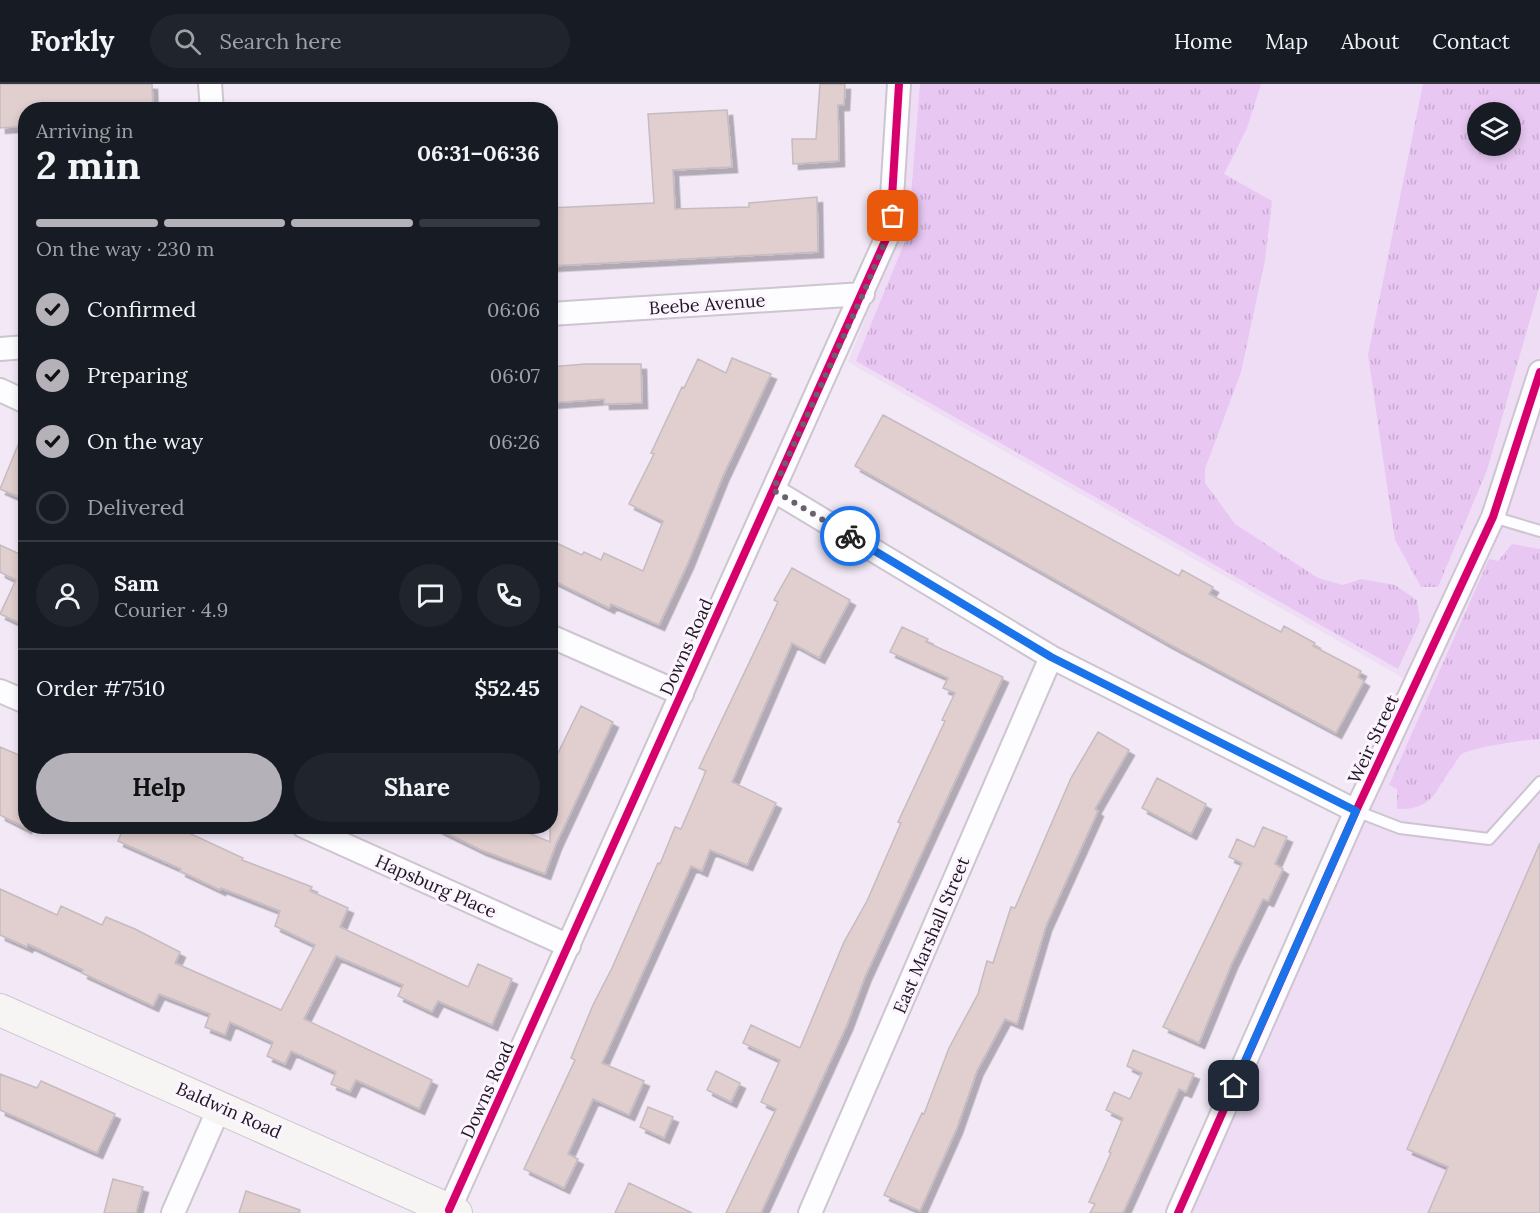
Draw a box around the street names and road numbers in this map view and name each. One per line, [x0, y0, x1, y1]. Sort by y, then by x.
street label: Beebe Avenue [648, 288, 766, 320]
street label: Downs Road [654, 595, 718, 699]
street label: Weir Street [1342, 691, 1404, 787]
street label: Hapsburg Place [372, 849, 500, 923]
street label: East Marshall Street [888, 853, 974, 1017]
street label: Downs Road [455, 1038, 519, 1142]
street label: Baldwin Road [173, 1077, 285, 1144]

